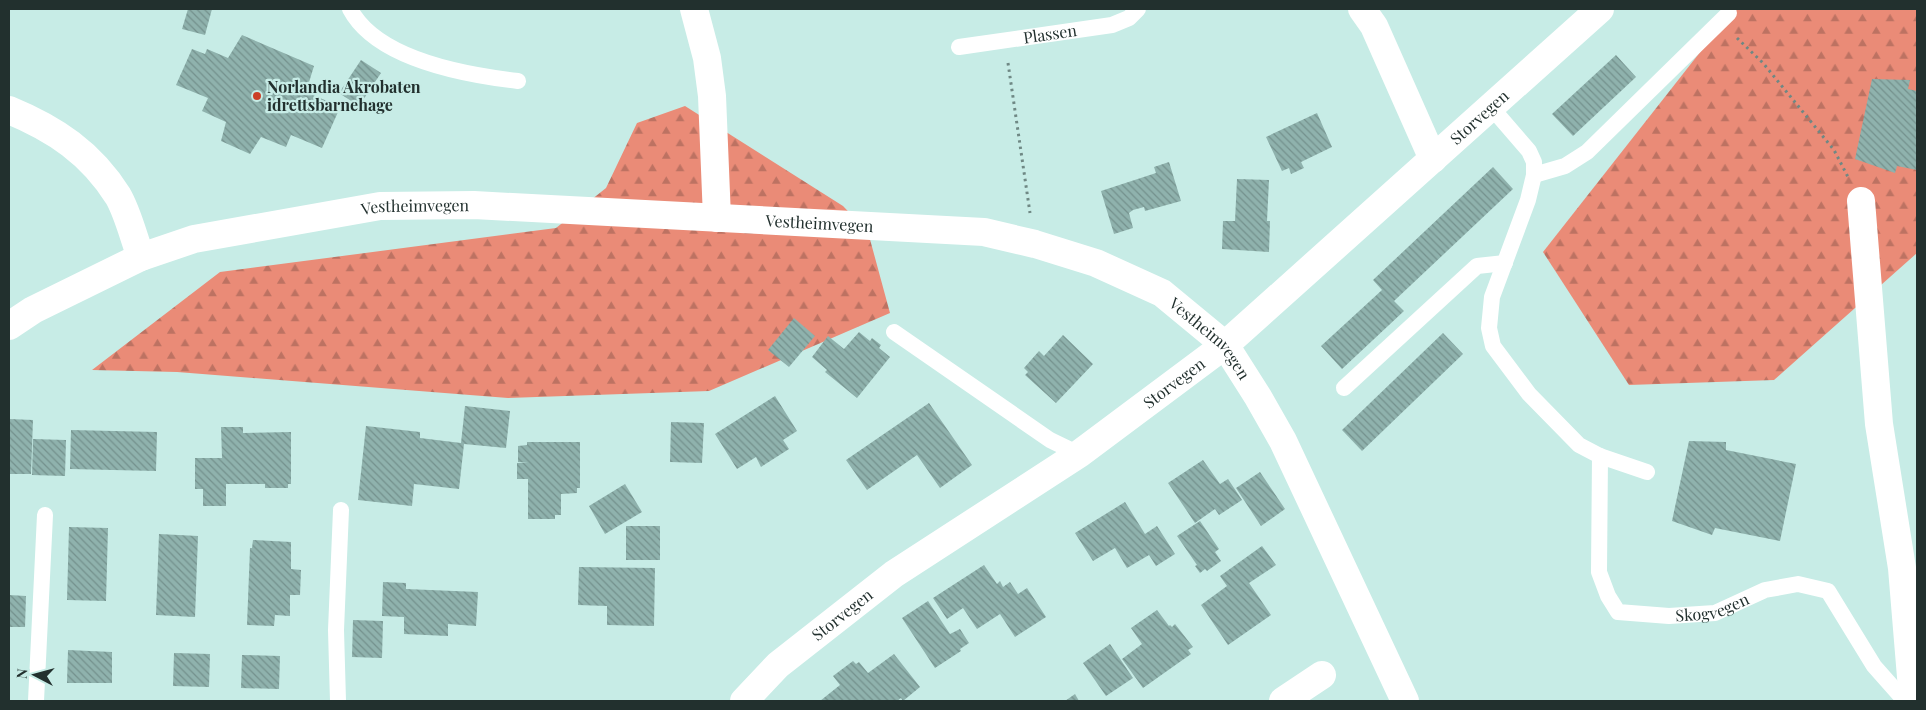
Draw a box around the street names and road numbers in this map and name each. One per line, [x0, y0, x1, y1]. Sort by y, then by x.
street label: Plassen [1022, 19, 1079, 48]
street label: Storvegen [1445, 85, 1513, 149]
street label: Vestheimvegen [358, 194, 470, 219]
street label: Vestheimvegen [764, 209, 874, 236]
street label: Vestheimvegen [1164, 292, 1255, 384]
street label: Storvegen [1139, 352, 1209, 413]
street label: Storvegen [807, 584, 877, 645]
street label: Skogvegen [1675, 588, 1752, 626]

